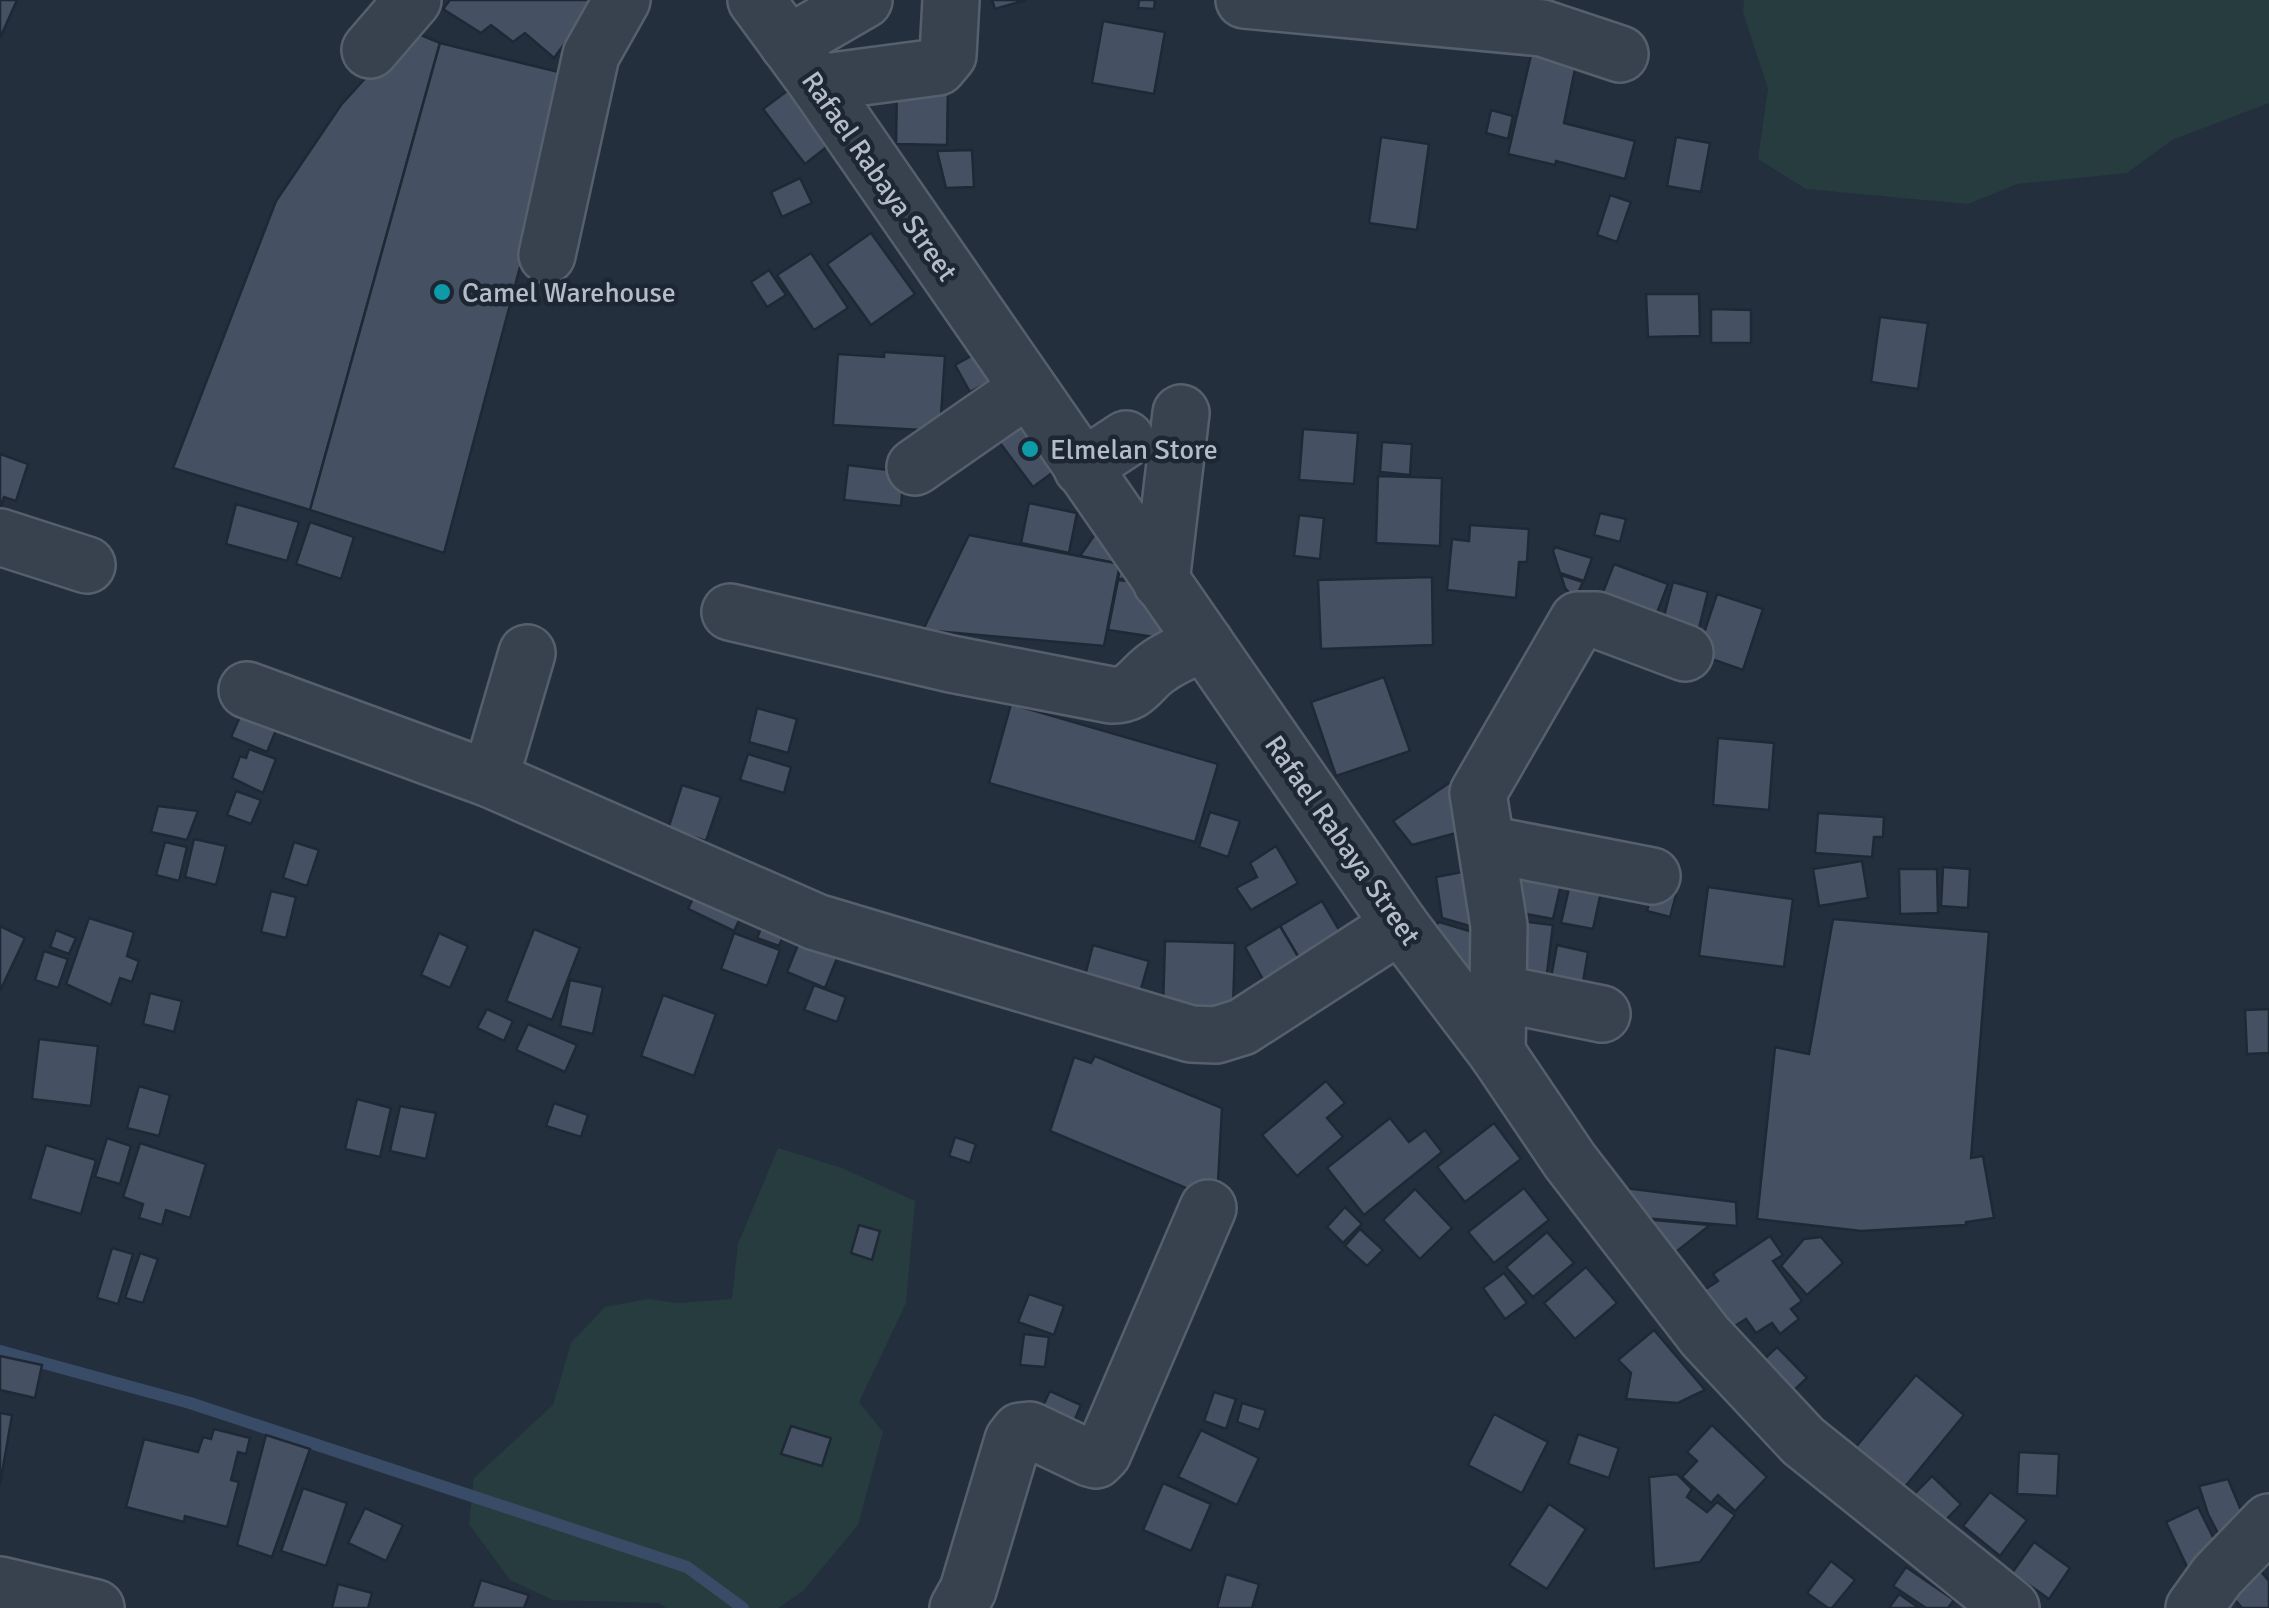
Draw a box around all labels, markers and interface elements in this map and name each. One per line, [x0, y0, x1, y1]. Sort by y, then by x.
street label: Rafael Rabaya Street [794, 65, 964, 288]
place label: Camel Warehouse [462, 276, 676, 310]
marker: Camel Warehouse [431, 281, 453, 303]
place label: Elmelan Store [1050, 433, 1218, 467]
marker: Elmelan Store [1019, 438, 1041, 460]
street label: Rafael Rabaya Street [1257, 729, 1427, 952]

